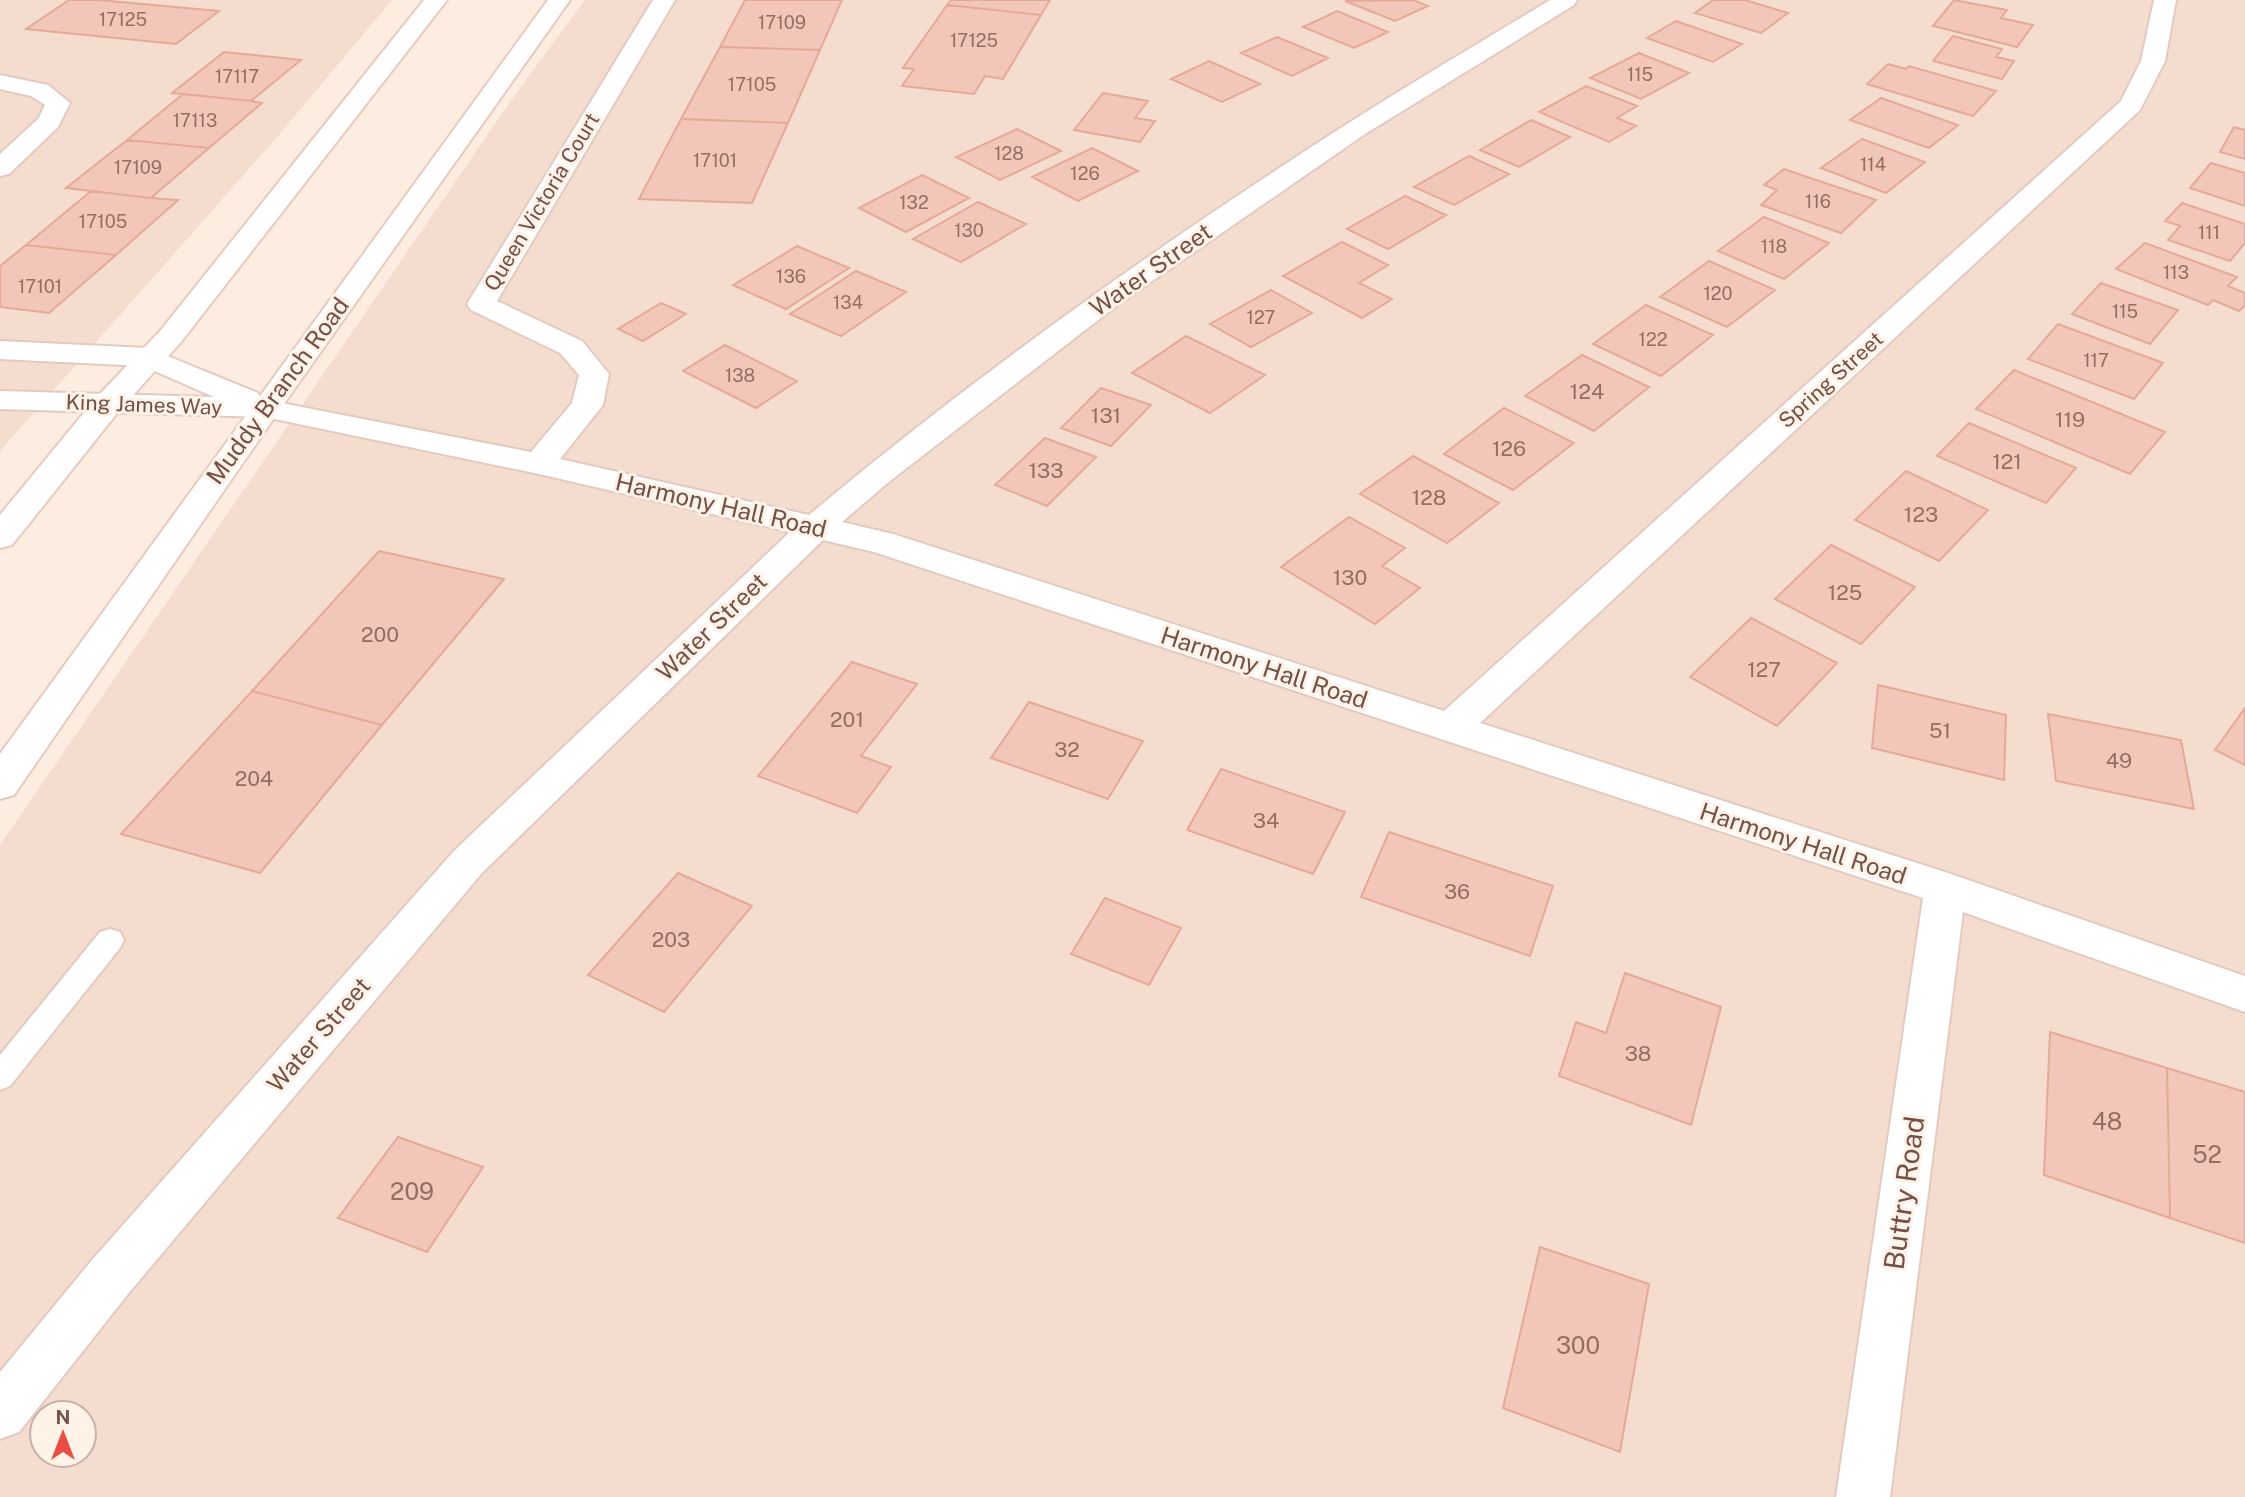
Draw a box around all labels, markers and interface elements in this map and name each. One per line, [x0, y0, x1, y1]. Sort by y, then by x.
house number: 17125 [99, 9, 147, 30]
house number: 17109 [758, 12, 806, 33]
house number: 17125 [950, 30, 998, 51]
house number: 115 [1627, 64, 1653, 85]
house number: 17117 [215, 66, 259, 87]
house number: 17105 [728, 74, 776, 95]
street label: Queen Victoria Court [479, 108, 605, 295]
house number: 17113 [173, 110, 217, 131]
house number: 128 [994, 143, 1024, 164]
house number: 17101 [693, 150, 737, 171]
house number: 114 [1860, 154, 1886, 175]
house number: 17109 [114, 157, 162, 178]
house number: 126 [1070, 163, 1100, 184]
house number: 116 [1805, 191, 1831, 212]
house number: 132 [899, 192, 929, 213]
house number: 17105 [79, 211, 127, 232]
street label: Water Street [1084, 217, 1217, 322]
house number: 130 [954, 220, 984, 241]
house number: 111 [2198, 222, 2220, 243]
house number: 118 [1761, 236, 1787, 257]
house number: 113 [2163, 262, 2189, 283]
house number: 136 [776, 266, 806, 287]
house number: 17101 [18, 276, 62, 297]
house number: 120 [1703, 283, 1733, 304]
street label: Muddy Branch Road [200, 292, 354, 489]
house number: 134 [833, 292, 863, 313]
house number: 115 [2112, 301, 2138, 322]
house number: 127 [1247, 307, 1275, 328]
street label: Spring Street [1773, 326, 1888, 433]
house number: 122 [1639, 329, 1667, 350]
house number: 117 [2083, 350, 2109, 371]
house number: 138 [725, 365, 755, 386]
house number: 124 [1570, 379, 1604, 404]
street label: King James Way [65, 389, 223, 420]
house number: 131 [1091, 403, 1121, 428]
house number: 119 [2055, 407, 2085, 432]
house number: 126 [1492, 436, 1526, 461]
house number: 121 [1992, 449, 2022, 474]
house number: 133 [1029, 458, 1063, 483]
street label: Harmony Hall Road [613, 467, 829, 543]
house number: 128 [1412, 485, 1446, 510]
house number: 123 [1904, 502, 1938, 527]
house number: 130 [1333, 565, 1367, 590]
street label: Water Street [650, 567, 772, 686]
house number: 125 [1828, 580, 1862, 605]
street label: Harmony Hall Road [1157, 620, 1371, 714]
house number: 200 [361, 622, 399, 647]
house number: 127 [1747, 657, 1781, 682]
house number: 201 [830, 707, 864, 732]
house number: 51 [1929, 718, 1951, 743]
house number: 32 [1054, 737, 1080, 762]
house number: 49 [2106, 748, 2132, 773]
house number: 204 [235, 766, 273, 791]
street label: Harmony Hall Road [1696, 796, 1910, 890]
house number: 34 [1253, 808, 1279, 833]
house number: 36 [1444, 879, 1470, 904]
house number: 203 [652, 927, 690, 952]
street label: Water Street [261, 971, 376, 1097]
house number: 38 [1625, 1041, 1651, 1066]
house number: 48 [2092, 1107, 2122, 1135]
street label: Buttry Road [1876, 1114, 1931, 1272]
house number: 52 [2192, 1140, 2222, 1168]
house number: 209 [390, 1177, 434, 1205]
house number: 300 [1556, 1331, 1600, 1359]
north arrow [28, 1399, 98, 1469]
text: N [56, 1406, 70, 1428]

